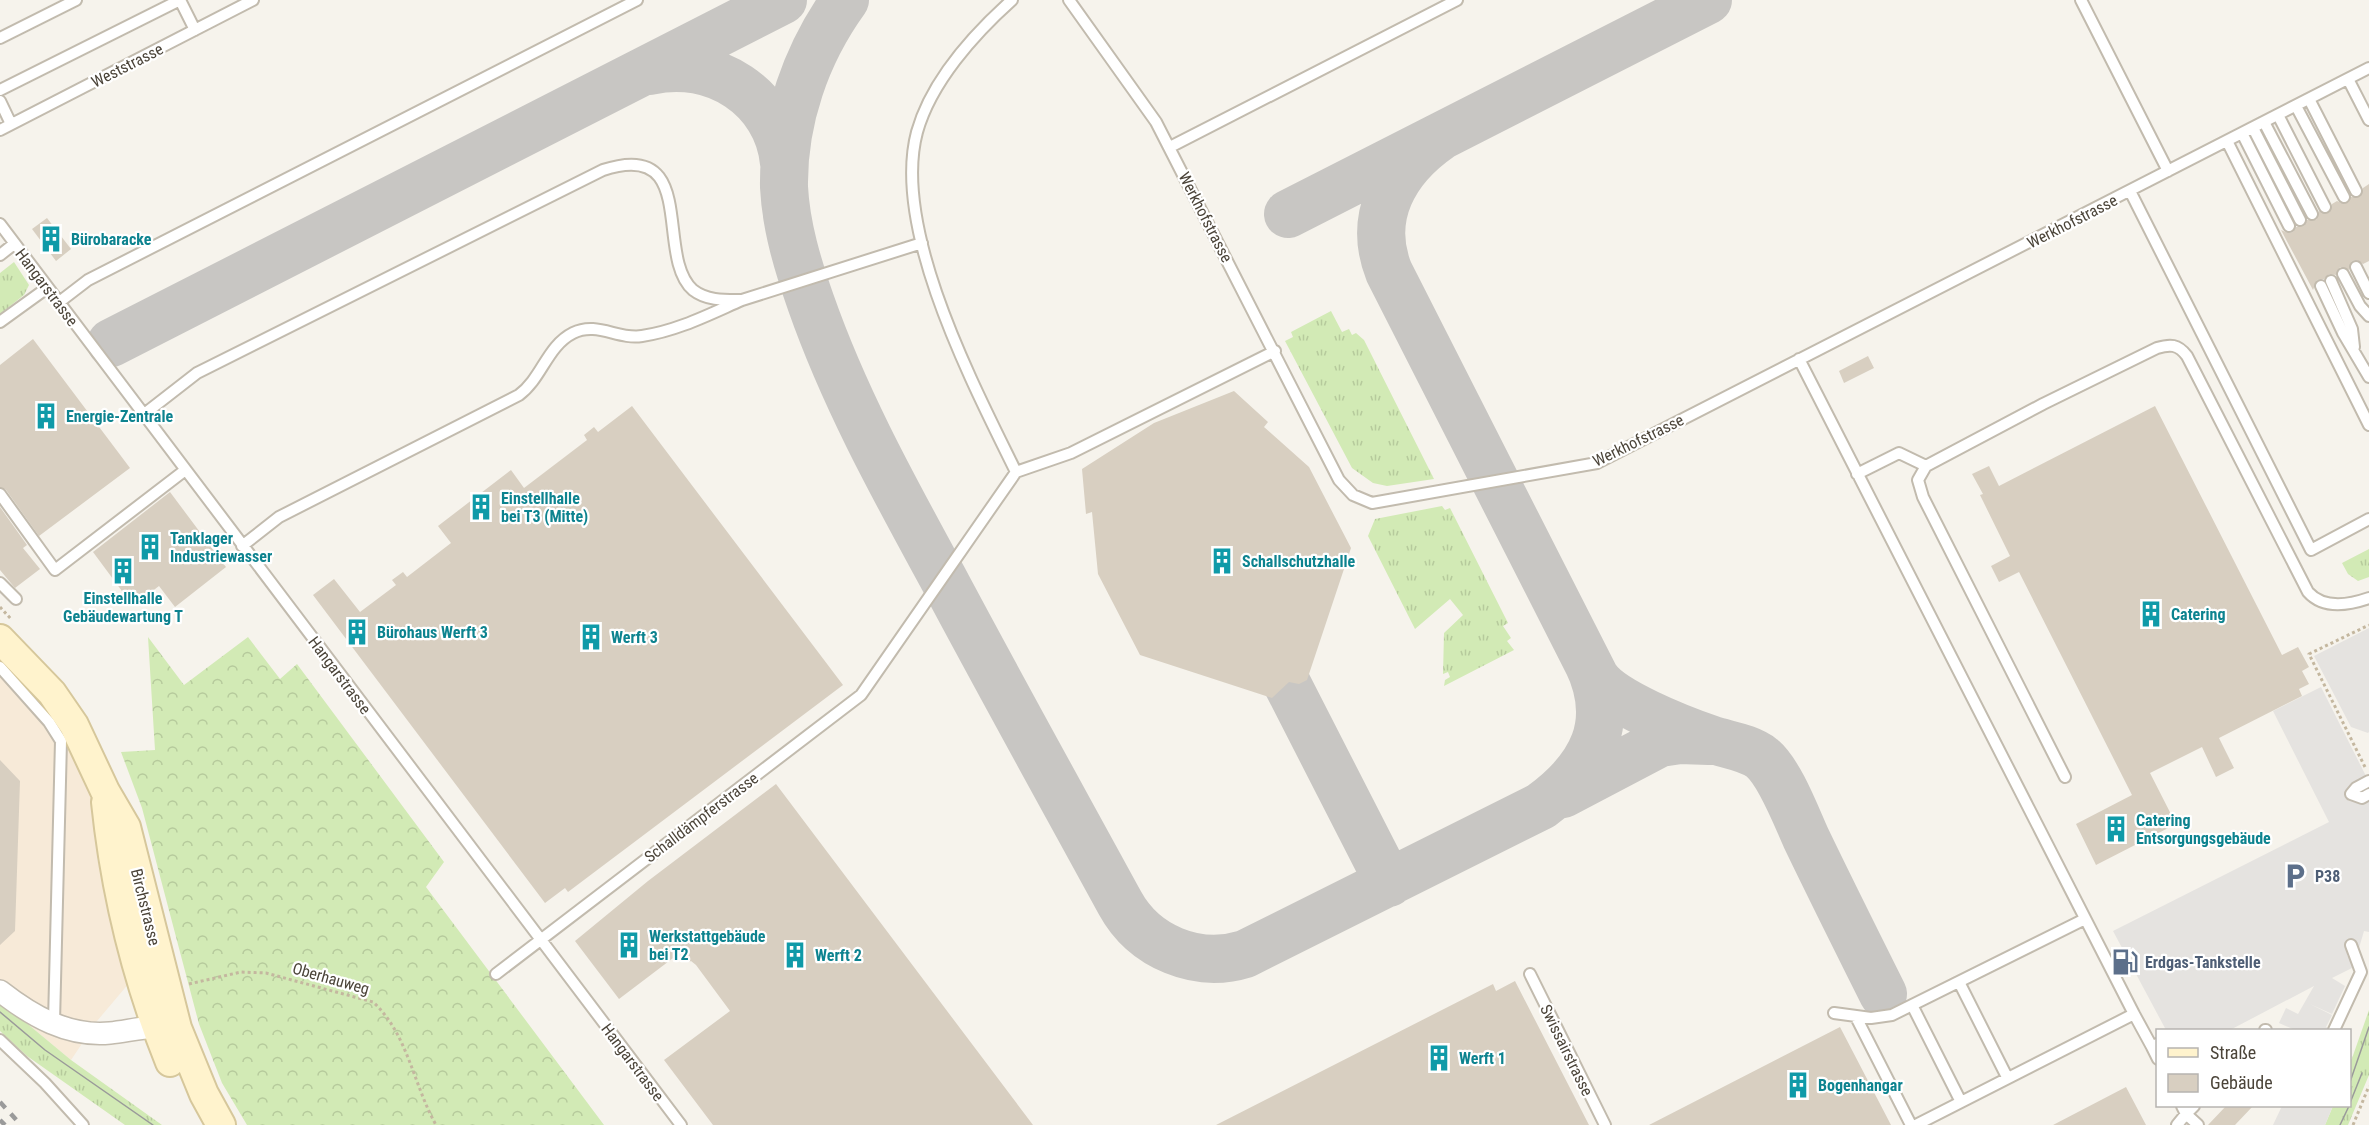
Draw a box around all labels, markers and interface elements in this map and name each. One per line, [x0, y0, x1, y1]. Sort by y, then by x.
street label: Weststrasse [88, 39, 166, 92]
street label: Werkhofstrasse [1175, 169, 1236, 266]
street label: Werkhofstrasse [2024, 191, 2121, 252]
building icon: Bürobaracke [36, 224, 66, 254]
place label: Bürobaracke [71, 230, 152, 249]
street label: Hangarstrasse [11, 245, 82, 330]
building icon: Energie-Zentrale [31, 401, 61, 431]
place label: Energie-Zentrale [66, 407, 173, 426]
street label: Werkhofstrasse [1590, 410, 1687, 471]
place label: Einstellhalle bei T3 (Mitte) [501, 489, 588, 526]
building icon: Einstellhalle bei T3 (Mitte) [466, 492, 496, 522]
place label: Tanklager Industriewasser [170, 529, 272, 566]
building icon: Tanklager Industriewasser [135, 532, 165, 562]
building icon: Schallschutzhalle [1207, 546, 1237, 576]
place label: Schallschutzhalle [1242, 552, 1355, 571]
building icon: Einstellhalle Gebäudewartung T [108, 556, 138, 586]
place label: Einstellhalle Gebäudewartung T [63, 589, 183, 626]
building icon: Catering [2136, 599, 2166, 629]
place label: Catering [2171, 605, 2225, 624]
building icon: Bürohaus Werft 3 [342, 617, 372, 647]
building icon: Werft 3 [576, 622, 606, 652]
place label: Bürohaus Werft 3 [377, 623, 488, 642]
place label: Werft 3 [611, 628, 658, 647]
street label: Hangarstrasse [304, 633, 375, 718]
street label: Schalldämpferstrasse [641, 768, 762, 866]
place label: Catering Entsorgungsgebäude [2136, 811, 2271, 848]
building icon: Catering Entsorgungsgebäude [2101, 814, 2131, 844]
parking icon: P38 [2280, 861, 2310, 891]
street label: Birchstrasse [127, 867, 164, 948]
place label: P38 [2315, 867, 2340, 886]
place label: Werkstattgebäude bei T2 [649, 927, 766, 964]
building icon: Werkstattgebäude bei T2 [614, 930, 644, 960]
building icon: Werft 2 [780, 940, 810, 970]
place label: Werft 2 [815, 946, 862, 965]
fuel station icon: Erdgas-Tankstelle [2110, 947, 2140, 977]
place label: Erdgas-Tankstelle [2145, 953, 2261, 972]
street label: Oberhauweg [290, 958, 371, 998]
street label: Swissairstrasse [1536, 1001, 1597, 1099]
street label: Hangarstrasse [597, 1020, 668, 1105]
legend [2156, 1029, 2351, 1107]
text: Straße [2210, 1042, 2256, 1063]
building icon: Werft 1 [1424, 1043, 1454, 1073]
place label: Werft 1 [1459, 1049, 1506, 1068]
building icon: Bogenhangar [1783, 1070, 1813, 1100]
text: Gebäude [2210, 1072, 2273, 1093]
place label: Bogenhangar [1818, 1076, 1903, 1095]

